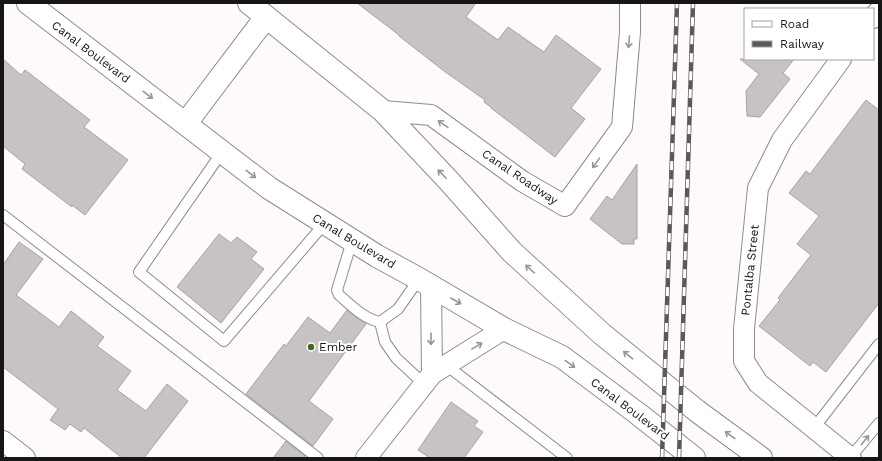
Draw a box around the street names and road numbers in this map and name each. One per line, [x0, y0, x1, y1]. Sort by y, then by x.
street label: Canal Boulevard [49, 18, 133, 86]
street label: Canal Roadway [479, 146, 561, 208]
street label: Canal Boulevard [310, 211, 398, 271]
street label: Pontalba Street [738, 224, 762, 316]
street label: Canal Boulevard [588, 375, 672, 443]

